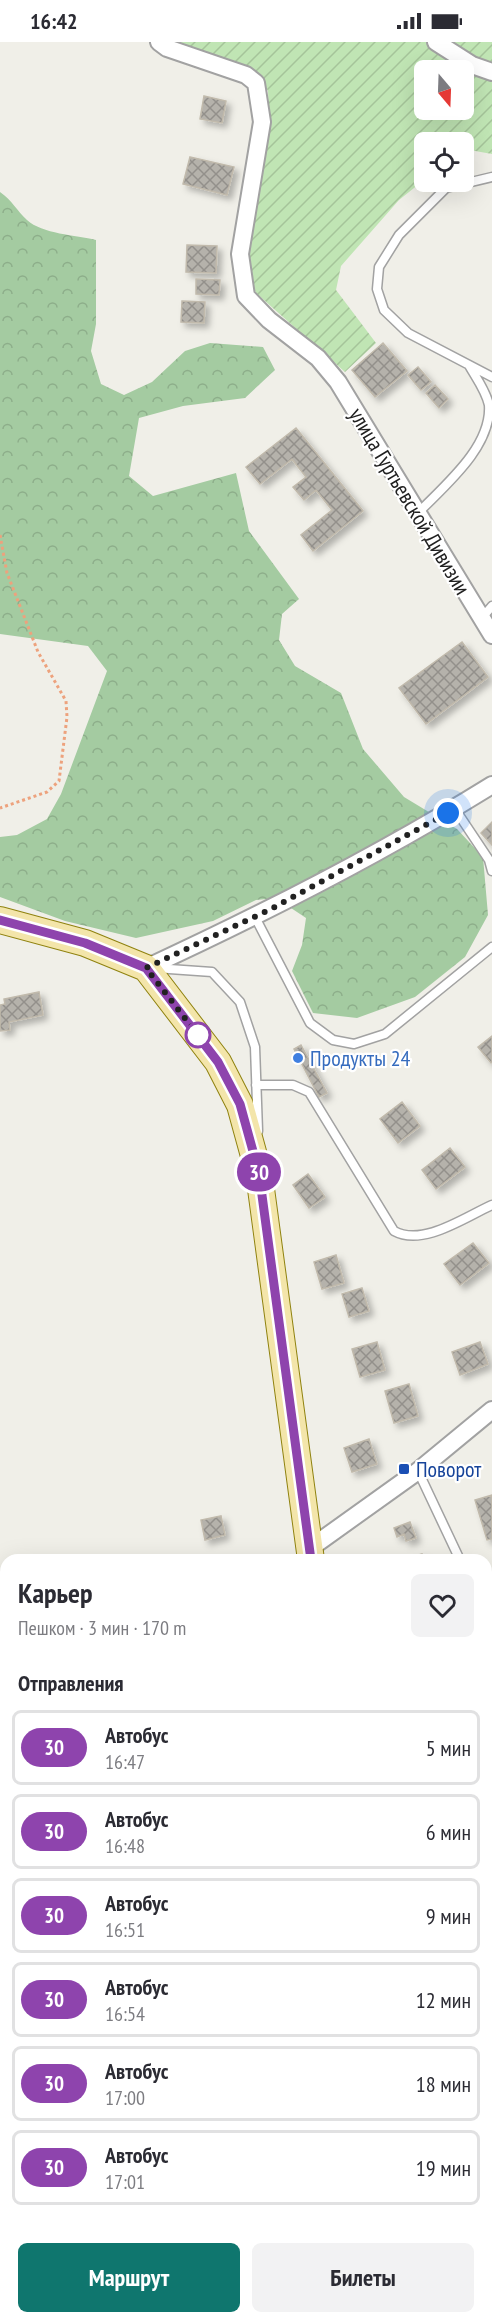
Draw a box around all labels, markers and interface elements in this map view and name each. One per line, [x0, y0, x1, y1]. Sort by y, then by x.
text: 16:42 [30, 7, 78, 35]
north arrow [414, 60, 474, 120]
map controls [414, 60, 474, 192]
button: locate [414, 132, 474, 192]
street label: улица Гуртьевской Дивизии [343, 402, 477, 600]
your location [433, 798, 463, 828]
unlabelled marker [185, 1022, 211, 1048]
place label: Продукты 24 [310, 1044, 411, 1072]
marker: Продукты 24 [291, 1051, 305, 1065]
line badge: 30 [232, 1152, 286, 1192]
text: 30 [249, 1159, 269, 1186]
place label: Поворот [416, 1455, 482, 1483]
marker: Поворот [397, 1462, 411, 1476]
text: Карьер [18, 1574, 93, 1611]
button: heart [411, 1574, 474, 1637]
text: Пешком · 3 мин · 170 m [18, 1615, 186, 1641]
text: Отправления [18, 1669, 124, 1697]
text: Автобус [105, 1721, 168, 1749]
text: 30 [44, 1734, 64, 1761]
text: 5 мин [426, 1734, 471, 1762]
text: 16:47 [105, 1749, 145, 1775]
text: Автобус [105, 1805, 168, 1833]
text: 30 [44, 1818, 64, 1845]
text: 6 мин [426, 1818, 471, 1846]
text: 16:48 [105, 1833, 145, 1859]
text: Автобус [105, 1889, 168, 1917]
text: 30 [44, 1902, 64, 1929]
text: 9 мин [426, 1902, 471, 1930]
text: 16:51 [105, 1917, 145, 1943]
text: Автобус [105, 1973, 168, 2001]
text: 30 [44, 1986, 64, 2013]
text: 12 мин [416, 1986, 471, 2014]
text: 16:54 [105, 2001, 145, 2027]
text: Автобус [105, 2057, 168, 2085]
text: 30 [44, 2070, 64, 2097]
text: 18 мин [416, 2070, 471, 2098]
text: 17:00 [105, 2085, 145, 2111]
text: Автобус [105, 2141, 168, 2169]
text: 30 [44, 2154, 64, 2181]
text: 19 мин [416, 2154, 471, 2182]
text: 17:01 [105, 2169, 145, 2195]
button: Маршрут [18, 2243, 240, 2312]
button: Билеты [252, 2243, 474, 2312]

